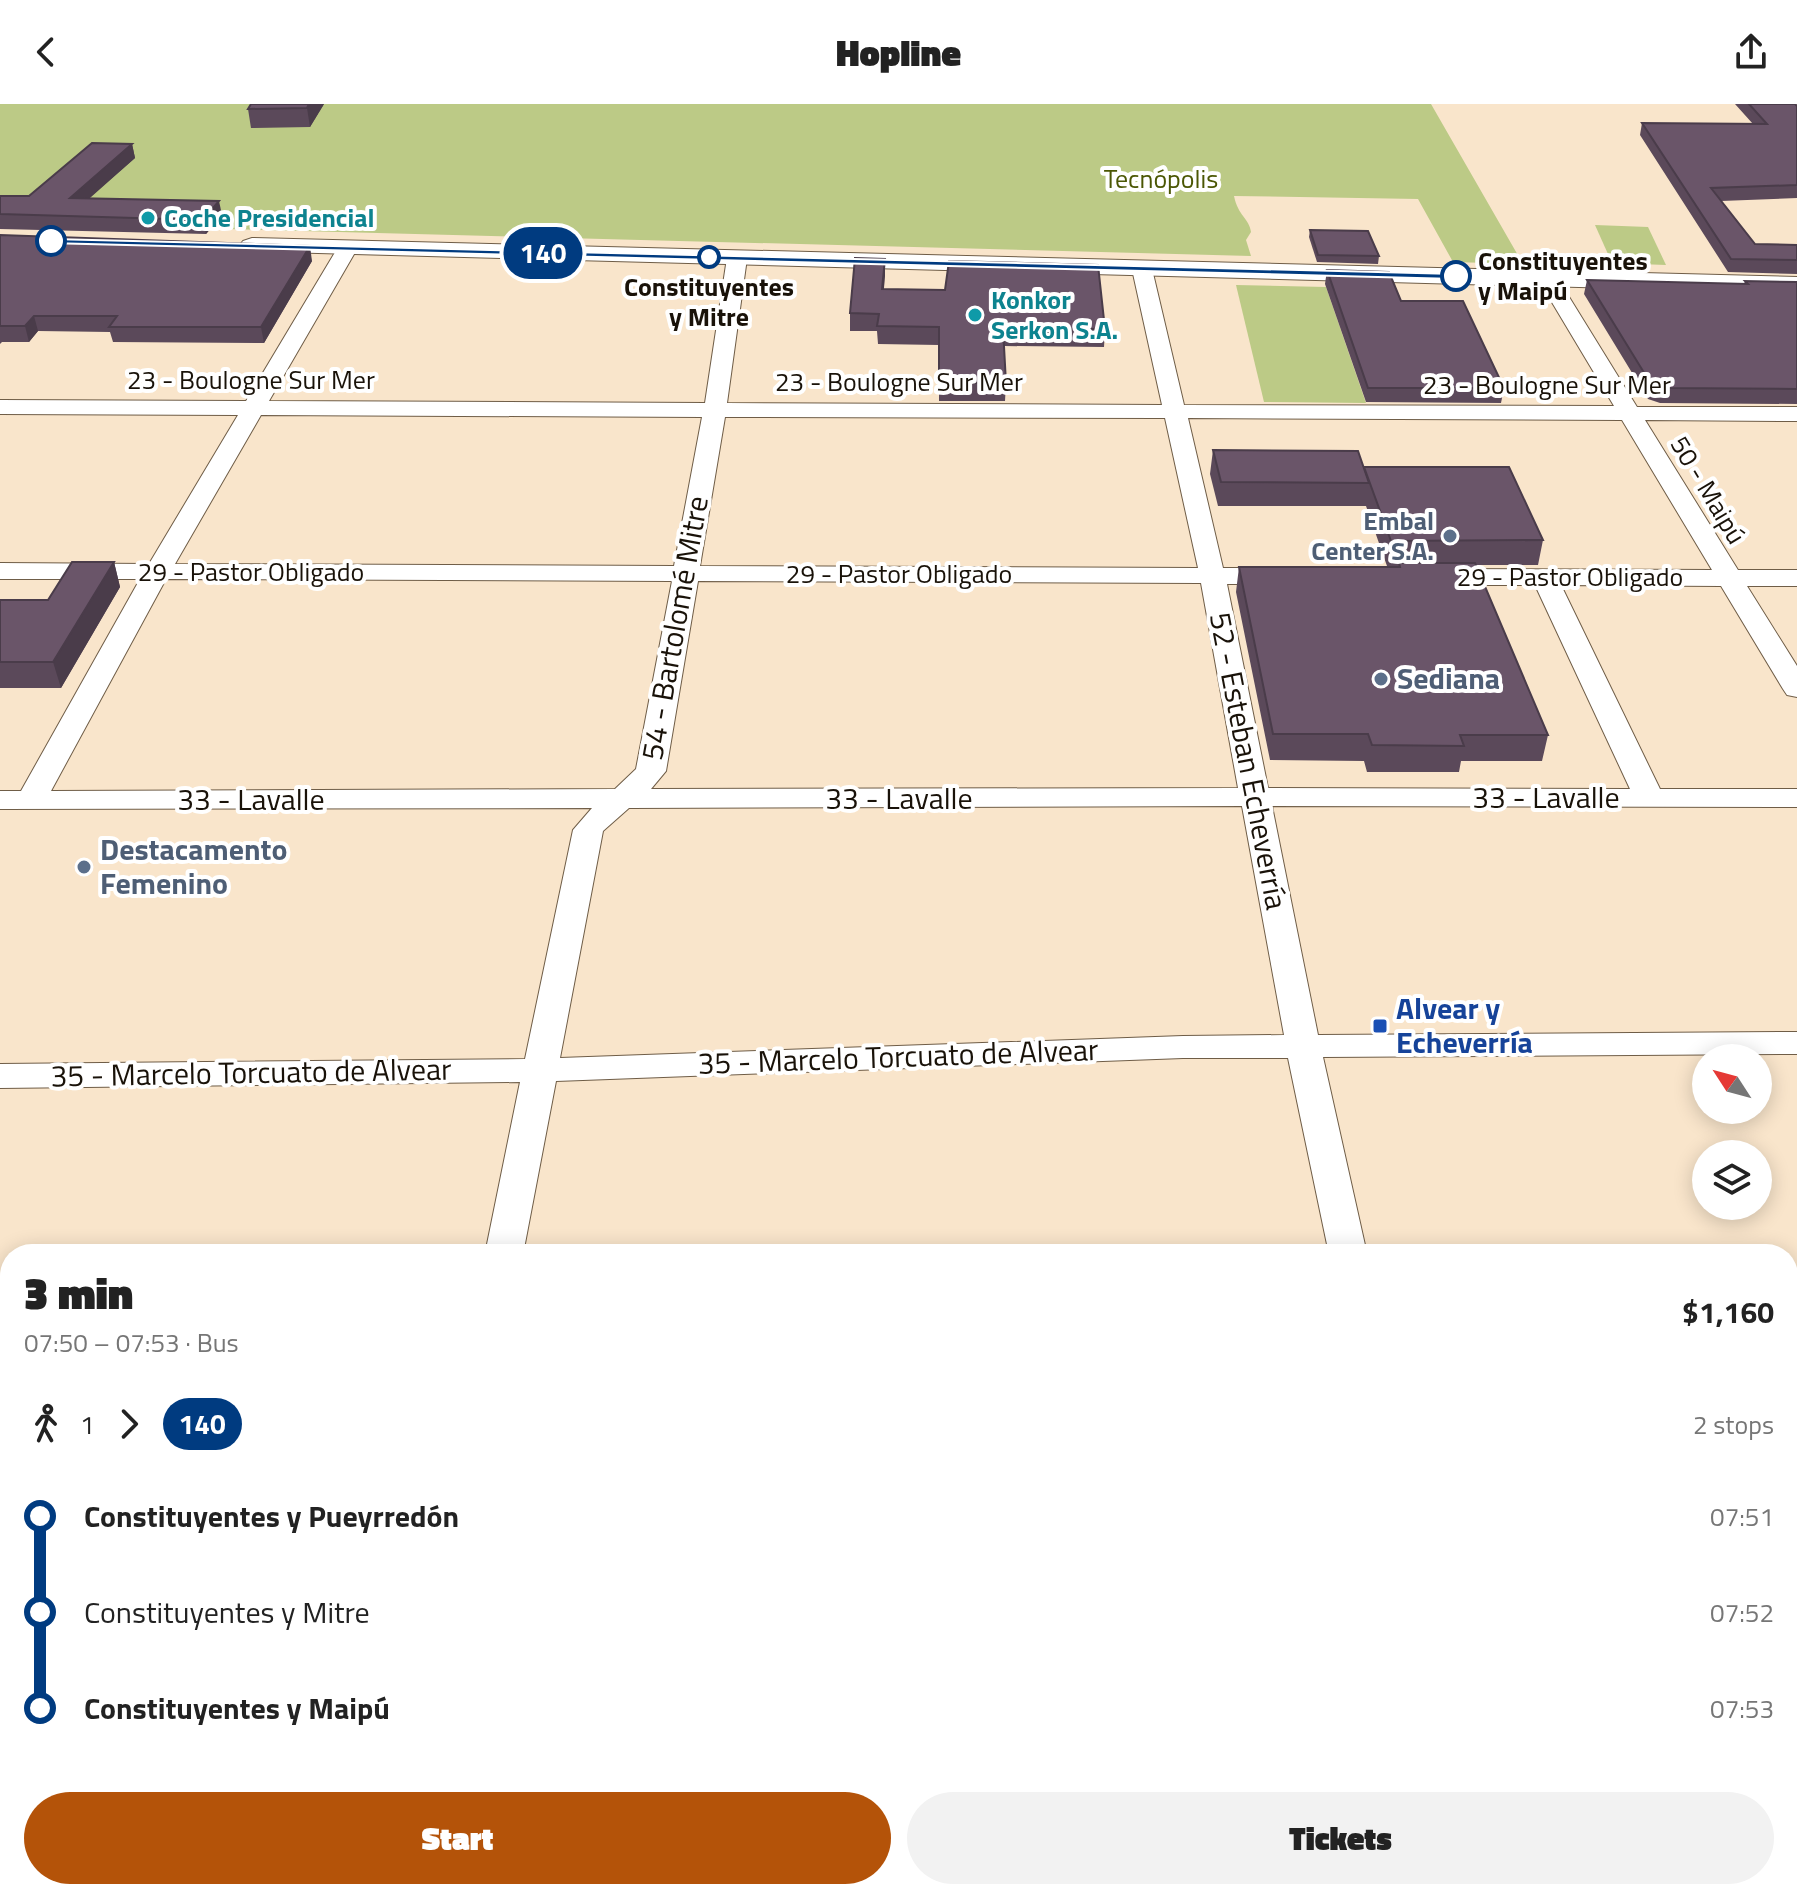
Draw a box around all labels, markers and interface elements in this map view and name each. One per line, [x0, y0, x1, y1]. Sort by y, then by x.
text: Hopline [836, 25, 961, 80]
icon: back [24, 30, 68, 74]
icon: share [1729, 30, 1773, 74]
park label: Tecnópolis [1104, 159, 1218, 198]
place label: Coche Presidencial [164, 198, 374, 237]
marker: Coche Presidencial [139, 209, 157, 227]
unlabelled marker [36, 226, 66, 256]
line badge: 140 [497, 227, 589, 279]
text: 140 [519, 231, 567, 274]
place label: Constituyentes y Maipú [1478, 241, 1648, 310]
marker: Constituyentes y Mitre [698, 246, 720, 268]
marker: Constituyentes y Maipú [1441, 261, 1471, 291]
place label: Constituyentes y Mitre [624, 267, 794, 336]
place label: Konkor Serkon S.A. [991, 280, 1118, 349]
marker: Konkor Serkon S.A. [966, 306, 984, 324]
street label: 23 - Boulogne Sur Mer [127, 360, 375, 399]
street label: 23 - Boulogne Sur Mer [775, 362, 1023, 401]
street label: 23 - Boulogne Sur Mer [1423, 365, 1671, 404]
street label: 50 - Maipú [1661, 428, 1756, 551]
street label: 54 - Bartolomé Mitre [628, 492, 720, 763]
place label: Embal Center S.A. [1311, 501, 1434, 570]
marker: Embal Center S.A. [1441, 527, 1459, 545]
street label: 29 - Pastor Obligado [138, 552, 364, 591]
street label: 29 - Pastor Obligado [786, 554, 1012, 593]
street label: 29 - Pastor Obligado [1457, 557, 1683, 596]
street label: 52 - Esteban Echeverría [1198, 608, 1300, 913]
place label: Sediana [1397, 655, 1500, 701]
marker: Sediana [1372, 670, 1390, 688]
street label: 33 - Lavalle [1472, 774, 1620, 820]
street label: 33 - Lavalle [825, 775, 973, 821]
street label: 33 - Lavalle [177, 776, 325, 822]
place label: Destacamento Femenino [100, 826, 288, 906]
marker: Destacamento Femenino [75, 858, 93, 876]
place label: Alvear y Echeverría [1396, 985, 1533, 1065]
marker: Alvear y Echeverría [1371, 1017, 1389, 1035]
street label: 35 - Marcelo Torcuato de Alvear [697, 1026, 1099, 1086]
north arrow [1692, 1044, 1772, 1124]
map controls [1692, 1044, 1772, 1220]
street label: 35 - Marcelo Torcuato de Alvear [50, 1046, 452, 1098]
button: layers [1692, 1140, 1772, 1220]
text: 3 min [24, 1259, 133, 1326]
text: $1,160 [1682, 1289, 1774, 1335]
text: 07:50 – 07:53 · Bus [24, 1323, 239, 1362]
icon: walk [24, 1402, 68, 1446]
icon: forward [107, 1402, 151, 1446]
text: 140 [179, 1402, 226, 1445]
text: 1 [80, 1405, 95, 1444]
text: 2 stops [1693, 1405, 1774, 1444]
text: Constituyentes y Pueyrredón [84, 1493, 459, 1539]
text: 07:51 [1710, 1497, 1774, 1536]
text: Constituyentes y Mitre [84, 1589, 370, 1635]
text: 07:52 [1710, 1593, 1774, 1632]
text: Constituyentes y Maipú [84, 1685, 390, 1731]
text: 07:53 [1710, 1689, 1774, 1728]
button: Start [24, 1792, 891, 1884]
button: Tickets [907, 1792, 1774, 1884]

